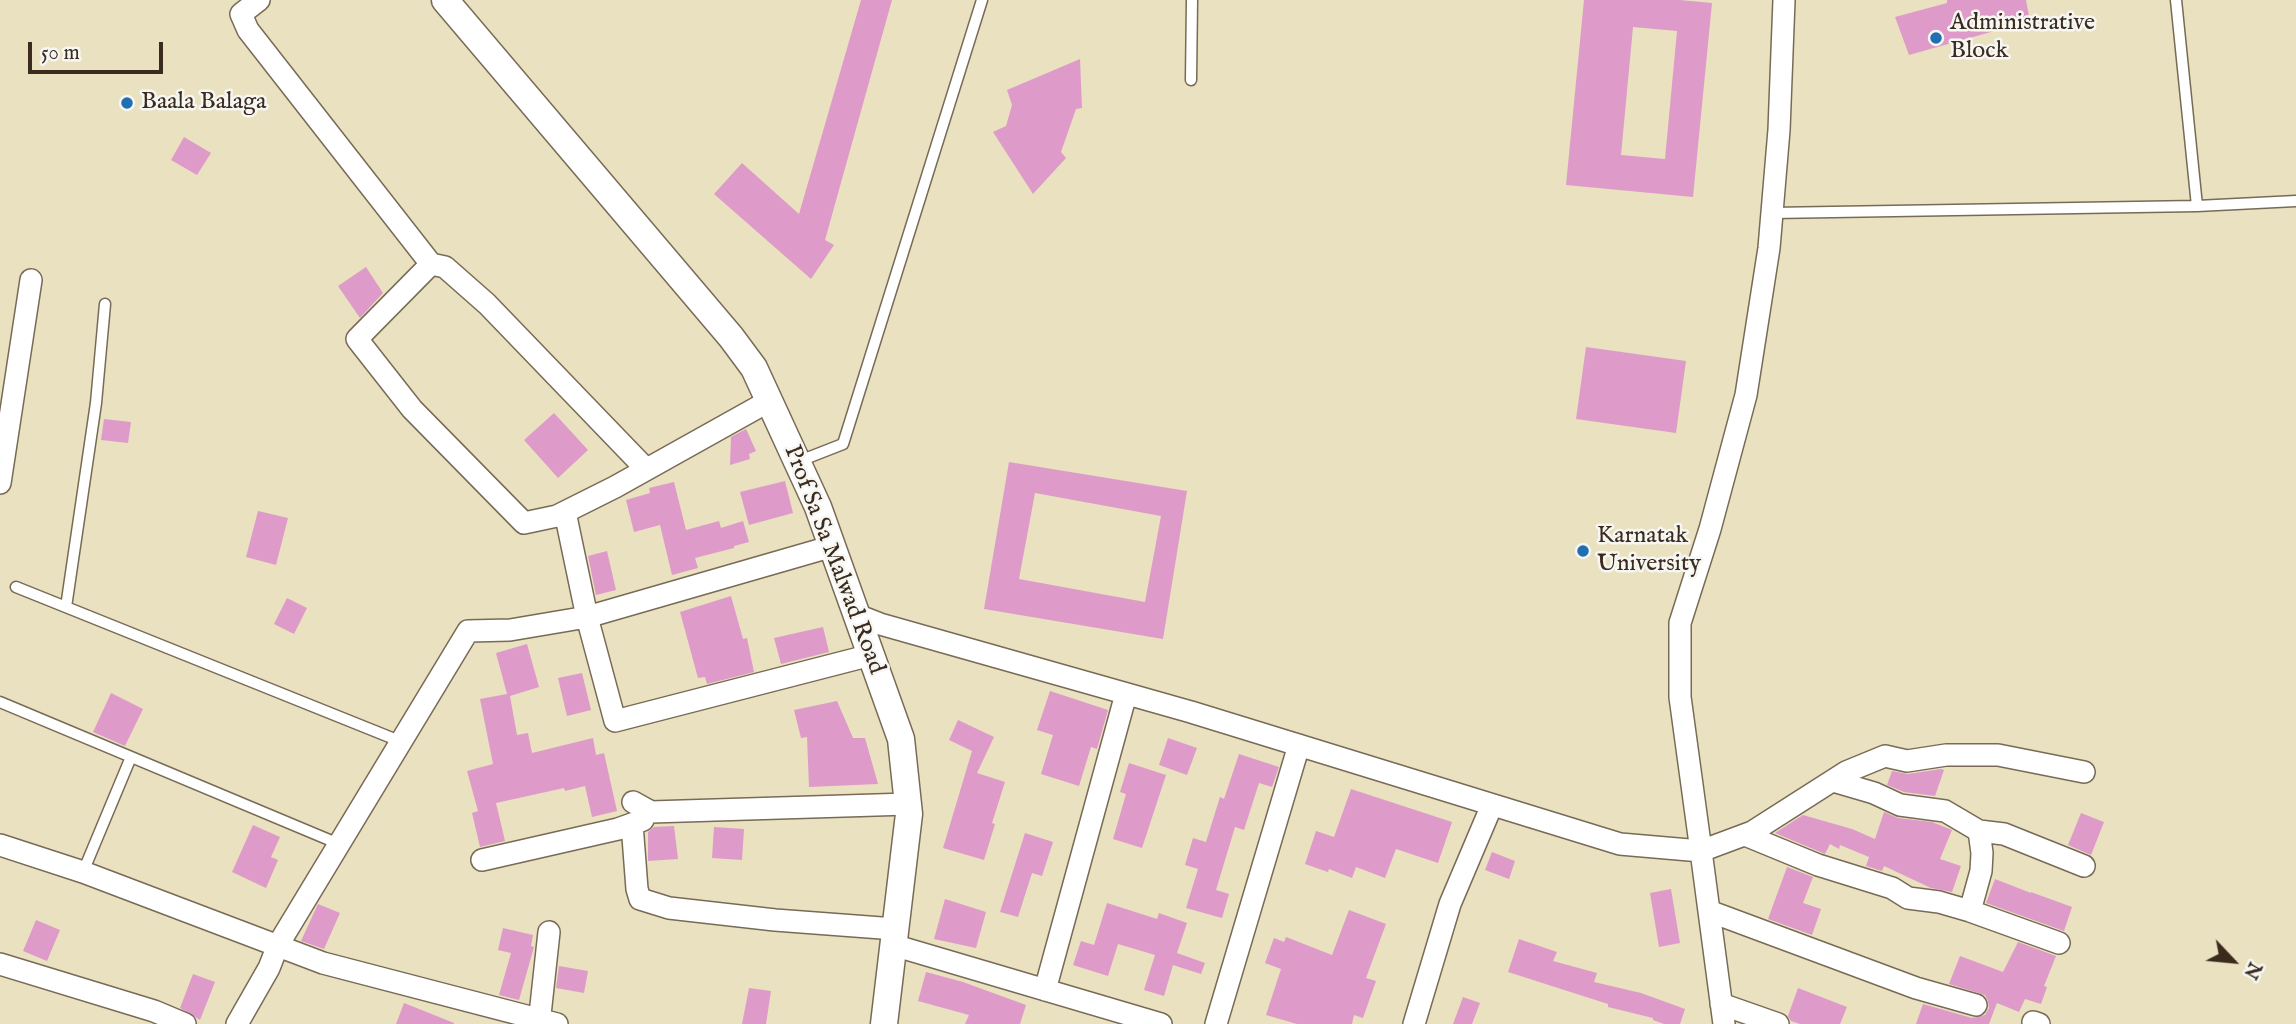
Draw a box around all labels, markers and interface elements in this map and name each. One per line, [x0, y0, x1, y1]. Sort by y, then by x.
place label: Administrative Block [1950, 10, 2095, 66]
scale bar [32, 28, 166, 72]
marker: Administrative Block [1928, 30, 1944, 46]
text: 50 m [41, 40, 80, 67]
place label: Baala Balaga [141, 89, 266, 117]
marker: Baala Balaga [119, 95, 135, 111]
street label: Prof Sa Sa Malwad Road [776, 442, 890, 678]
place label: Karnatak University [1597, 523, 1701, 579]
marker: Karnatak University [1575, 543, 1591, 559]
north arrow [2198, 926, 2268, 996]
text: N [2237, 958, 2266, 983]

